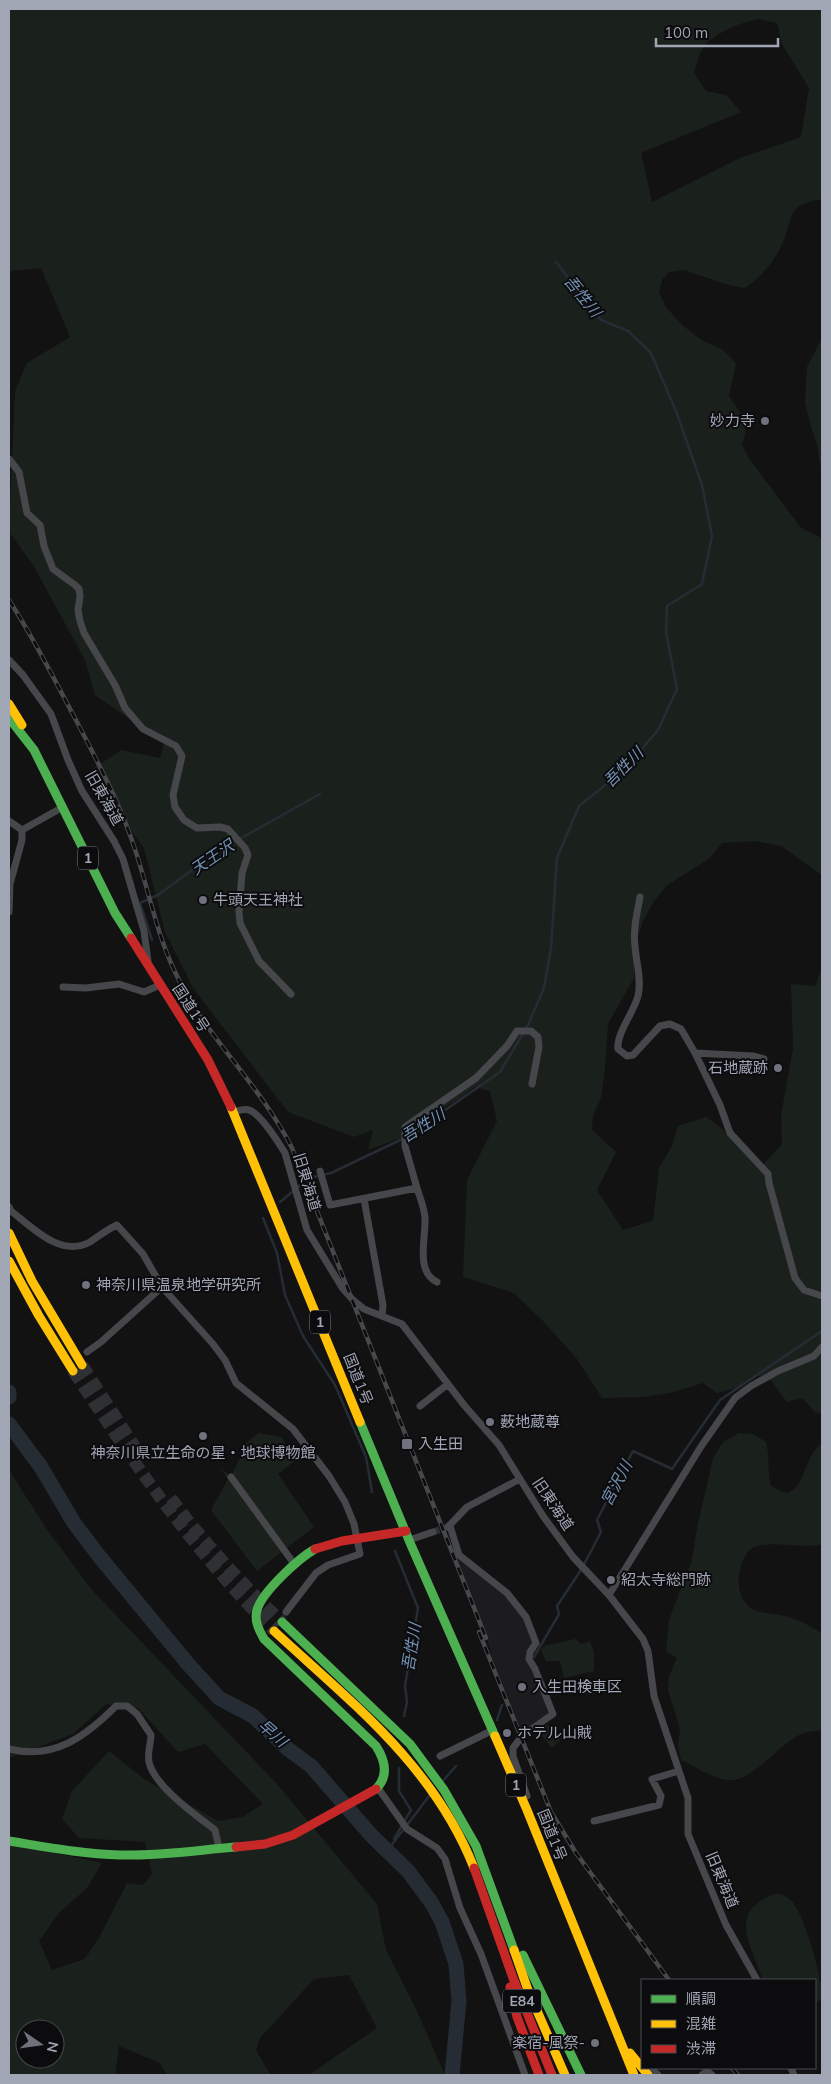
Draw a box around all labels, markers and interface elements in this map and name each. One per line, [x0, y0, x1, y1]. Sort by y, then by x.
scale bar [656, 15, 778, 47]
text: 100 m [664, 23, 708, 42]
water label: 吾性川 [560, 271, 607, 322]
place label: 妙力寺 [710, 411, 755, 430]
marker: 妙力寺 [759, 415, 771, 427]
water label: 吾性川 [599, 742, 648, 791]
street label: 旧東海道 [81, 767, 128, 828]
water label: 天王沢 [187, 834, 239, 879]
road number: 1 [78, 846, 98, 870]
place label: 牛頭天王神社 [213, 890, 303, 909]
marker: 牛頭天王神社 [197, 894, 209, 906]
street label: 国道1号 [169, 980, 214, 1036]
place label: 石地蔵跡 [708, 1058, 768, 1077]
marker: 石地蔵跡 [772, 1062, 784, 1074]
water label: 吾性川 [397, 1103, 450, 1146]
street label: 旧東海道 [290, 1150, 325, 1213]
place label: 神奈川県温泉地学研究所 [96, 1275, 261, 1294]
marker: 神奈川県温泉地学研究所 [80, 1279, 92, 1291]
road number: 1 [310, 1310, 330, 1334]
street label: 国道1号 [340, 1350, 377, 1407]
place label: 薮地蔵尊 [500, 1412, 560, 1431]
marker: 薮地蔵尊 [484, 1416, 496, 1428]
marker: 神奈川県立生命の星・地球博物館 [197, 1430, 209, 1442]
place label: 入生田 [418, 1434, 463, 1453]
marker: 入生田 [400, 1437, 414, 1451]
place label: 神奈川県立生命の星・地球博物館 [90, 1443, 316, 1462]
water label: 宮沢川 [596, 1455, 637, 1509]
street label: 旧東海道 [529, 1474, 578, 1534]
place label: 紹太寺総門跡 [621, 1570, 711, 1589]
marker: 紹太寺総門跡 [605, 1574, 617, 1586]
water label: 吾性川 [397, 1620, 425, 1672]
place label: 入生田検車区 [532, 1677, 622, 1696]
marker: 入生田検車区 [516, 1681, 528, 1693]
water label: 早川 [254, 1715, 293, 1752]
place label: ホテル山賊 [517, 1723, 592, 1742]
marker: ホテル山賊 [501, 1727, 513, 1739]
road number: 1 [506, 1774, 526, 1796]
street label: 国道1号 [534, 1806, 571, 1863]
street label: 旧東海道 [702, 1848, 743, 1911]
legend [641, 1979, 816, 2069]
text: 順調 [686, 1989, 716, 2008]
road number: E84 [503, 1990, 541, 2012]
text: 混雑 [686, 2014, 716, 2033]
north arrow [15, 2019, 65, 2069]
place label: 楽宿-風祭- [512, 2033, 585, 2052]
marker: 楽宿-風祭- [589, 2037, 601, 2049]
text: 渋滞 [686, 2039, 716, 2058]
text: N [43, 2040, 63, 2054]

